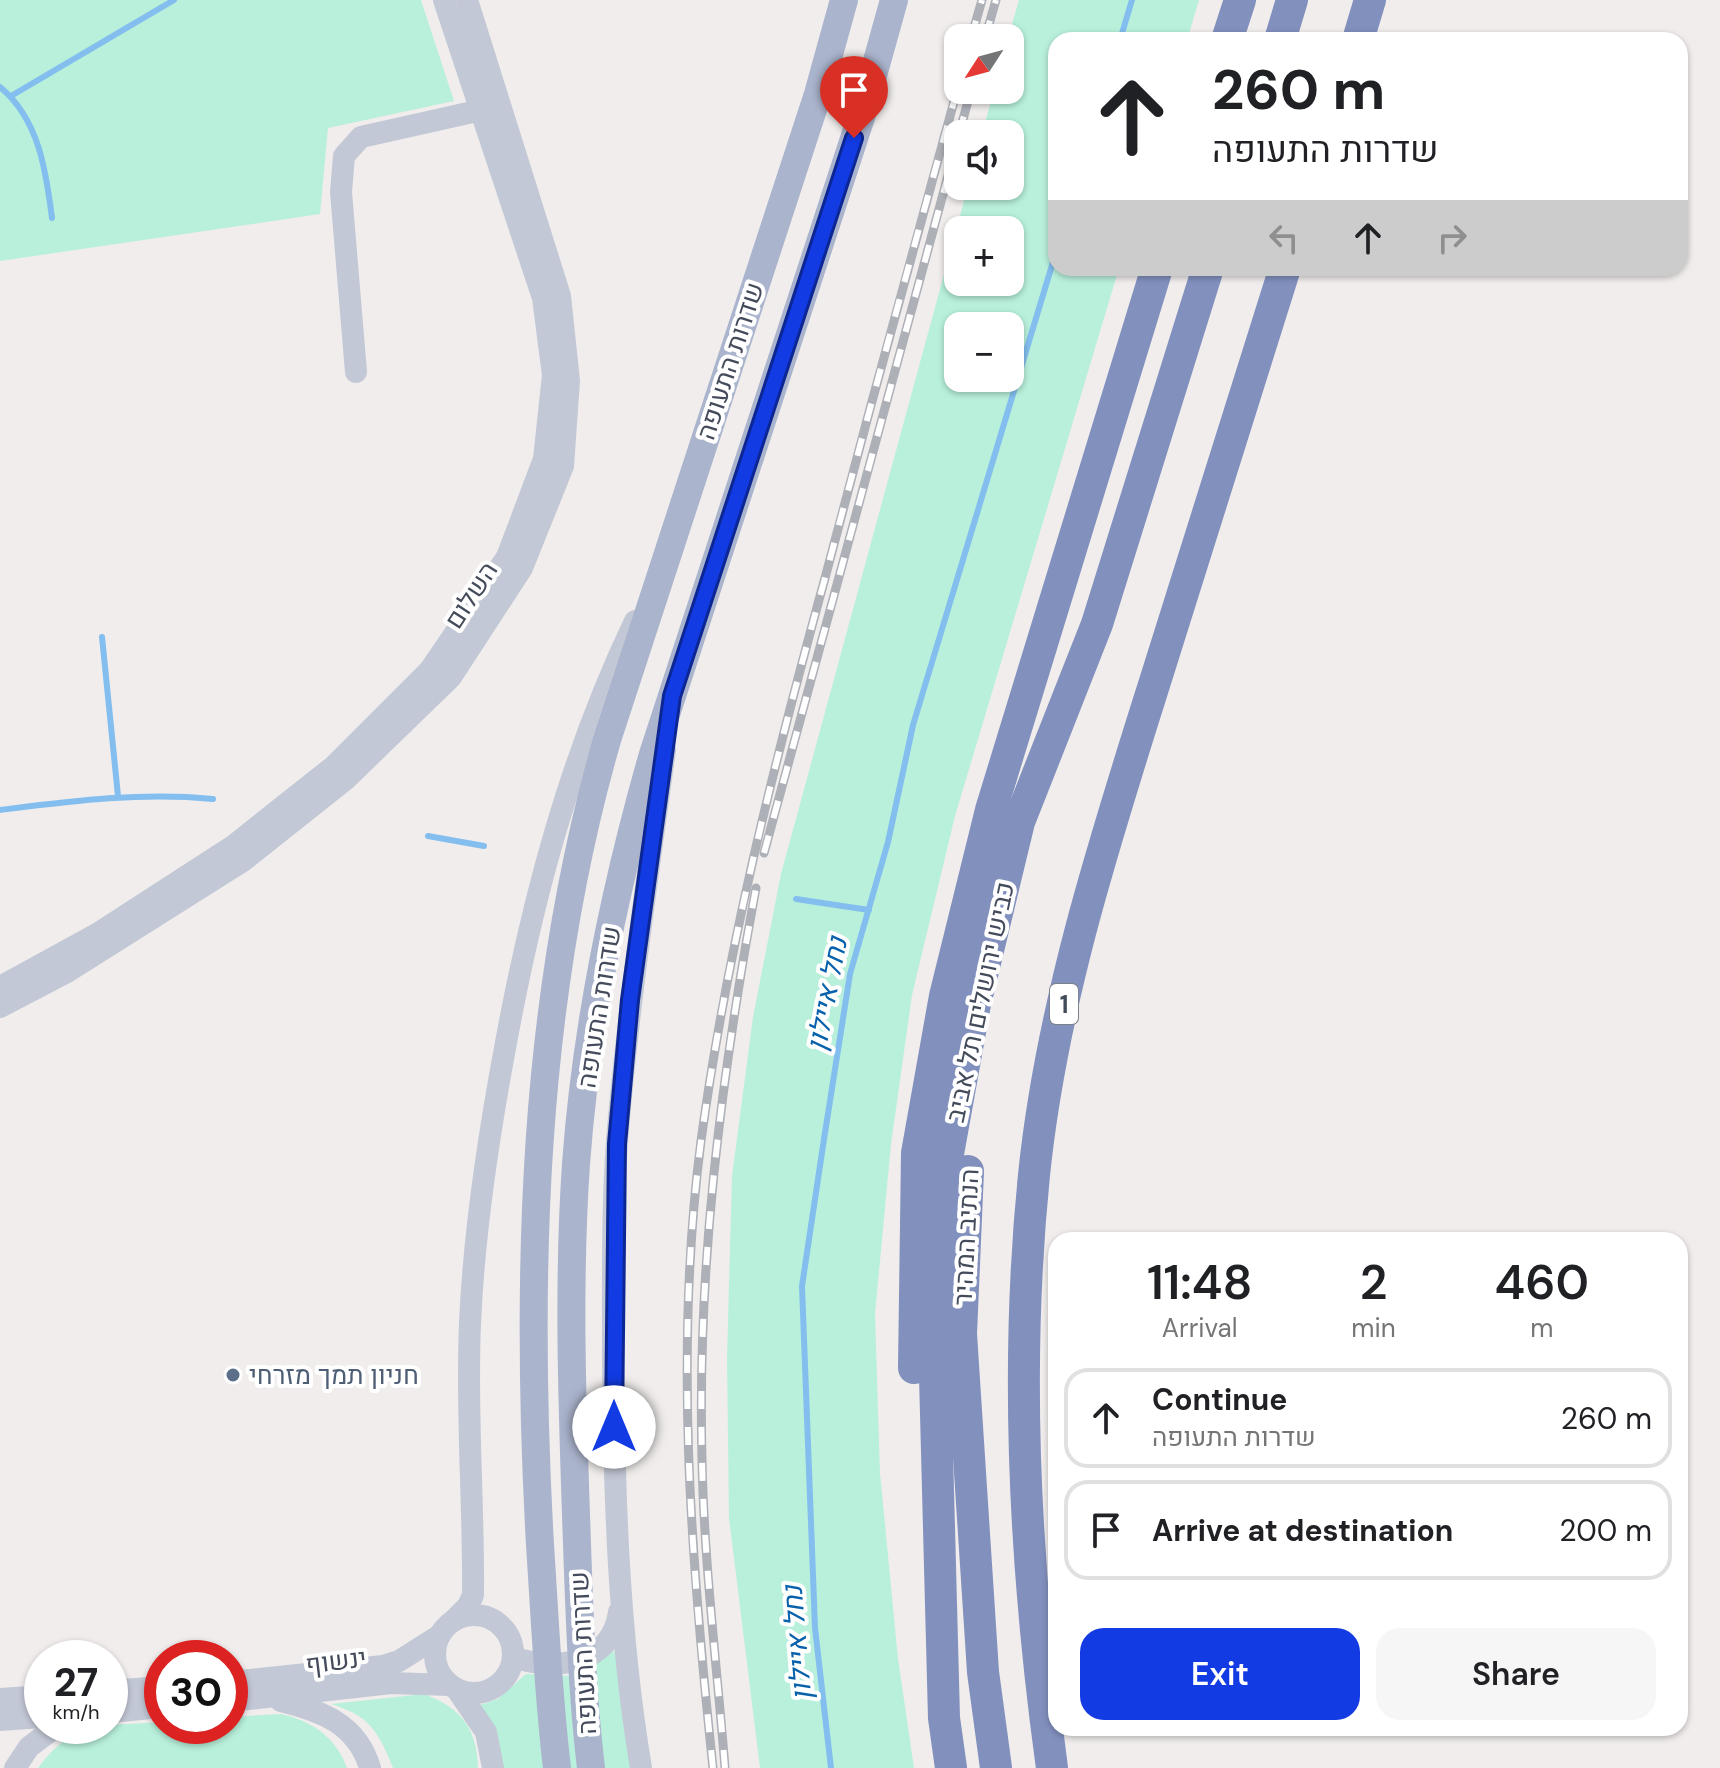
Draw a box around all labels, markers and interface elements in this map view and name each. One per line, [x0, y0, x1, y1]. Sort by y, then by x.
north arrow [944, 24, 1024, 104]
map controls [944, 24, 1024, 392]
text: 260 m [1212, 53, 1385, 126]
pin [820, 56, 888, 138]
icon: ahead [1080, 64, 1184, 168]
icon: arrive [832, 68, 876, 112]
button: sound [944, 120, 1024, 200]
text: שדרות התעופה [1212, 126, 1439, 173]
button: + [944, 216, 1024, 296]
icon: left [1262, 216, 1306, 260]
icon: ahead [1346, 216, 1390, 260]
icon: right [1430, 216, 1474, 260]
street label: שדרות התעופה [689, 278, 771, 444]
button: − [944, 312, 1024, 392]
street label: השלום [437, 555, 505, 635]
street label: כביש ירושלים תל אביב [938, 879, 1022, 1125]
street label: שדרות התעופה [569, 924, 629, 1090]
water label: נחל איילון [798, 932, 856, 1054]
road number: 1 [1050, 984, 1078, 1024]
street label: הנתיב המהיר [945, 1168, 987, 1306]
text: 11:48 [1147, 1251, 1252, 1314]
text: 2 [1360, 1251, 1387, 1314]
text: 460 [1495, 1251, 1589, 1314]
text: Arrival [1162, 1311, 1238, 1345]
text: min [1351, 1311, 1396, 1345]
text: m [1530, 1311, 1553, 1345]
place label: חניון תמך מזרחי [249, 1358, 419, 1392]
marker: חניון תמך מזרחי [224, 1366, 242, 1384]
text: Continue [1152, 1380, 1287, 1419]
position arrow [572, 1385, 656, 1469]
icon: ahead [1084, 1396, 1128, 1440]
text: 260 m [1561, 1399, 1652, 1438]
text: שדרות התעופה [1152, 1420, 1316, 1454]
icon: arrive [1084, 1508, 1128, 1552]
text: Arrive at destination [1152, 1511, 1453, 1550]
text: 200 m [1559, 1511, 1652, 1550]
street label: שדרות התעופה [562, 1570, 604, 1736]
water label: נחל איילון [773, 1582, 820, 1702]
button: Exit [1080, 1628, 1360, 1720]
button: Share [1376, 1628, 1656, 1720]
speed limit sign: 30 [144, 1640, 248, 1744]
street label: ינשוף [304, 1640, 368, 1682]
text: 27 [54, 1656, 98, 1708]
text: km/h [52, 1699, 100, 1725]

